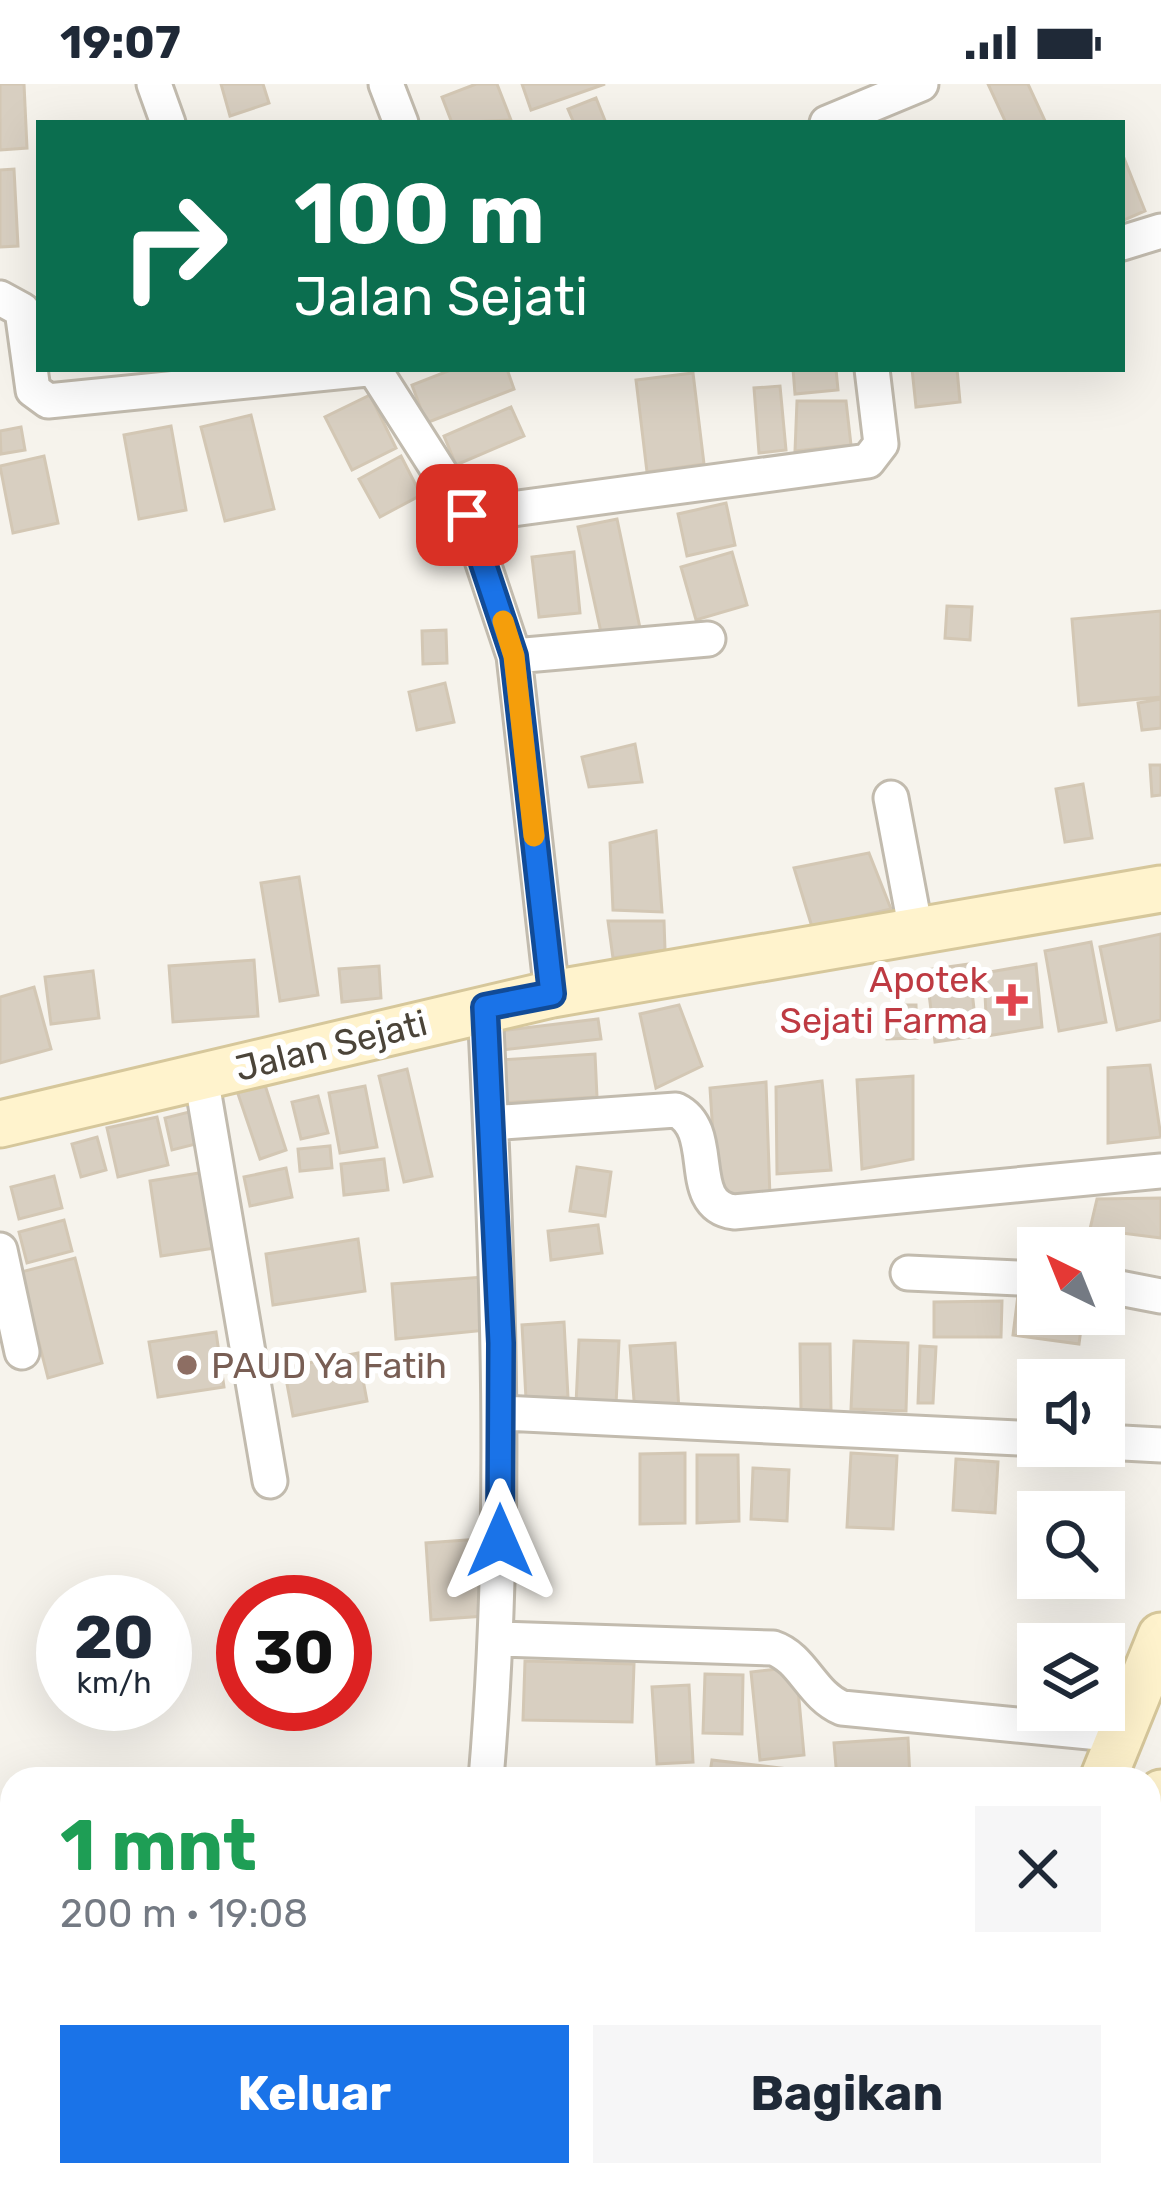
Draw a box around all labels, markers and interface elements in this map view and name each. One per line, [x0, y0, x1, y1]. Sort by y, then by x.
text: 19:07 [60, 16, 181, 69]
text: 100 m [294, 164, 545, 264]
icon: right [96, 168, 252, 324]
text: Jalan Sejati [294, 265, 588, 329]
pin [416, 464, 518, 566]
icon: arrive [434, 482, 500, 548]
place label: Apotek Sejati Farma [780, 958, 988, 1042]
marker: Apotek Sejati Farma [999, 987, 1025, 1013]
street label: Jalan Sejati [231, 1001, 431, 1090]
north arrow [1017, 1227, 1125, 1335]
map controls [1017, 1227, 1125, 1731]
place label: PAUD Ya Fatih [211, 1344, 447, 1387]
marker: PAUD Ya Fatih [174, 1352, 200, 1378]
button: sound [1017, 1359, 1125, 1467]
position arrow [437, 1478, 563, 1604]
button: search [1017, 1491, 1125, 1599]
speed limit sign: 30 [216, 1575, 372, 1731]
text: 20 [74, 1602, 154, 1673]
button: layers [1017, 1623, 1125, 1731]
text: km/h [77, 1665, 151, 1701]
text: 1 mnt [60, 1803, 257, 1888]
button: close [975, 1806, 1101, 1932]
text: 200 m · 19:08 [60, 1891, 308, 1937]
button: Keluar [60, 2025, 569, 2163]
button: Bagikan [593, 2025, 1101, 2163]

